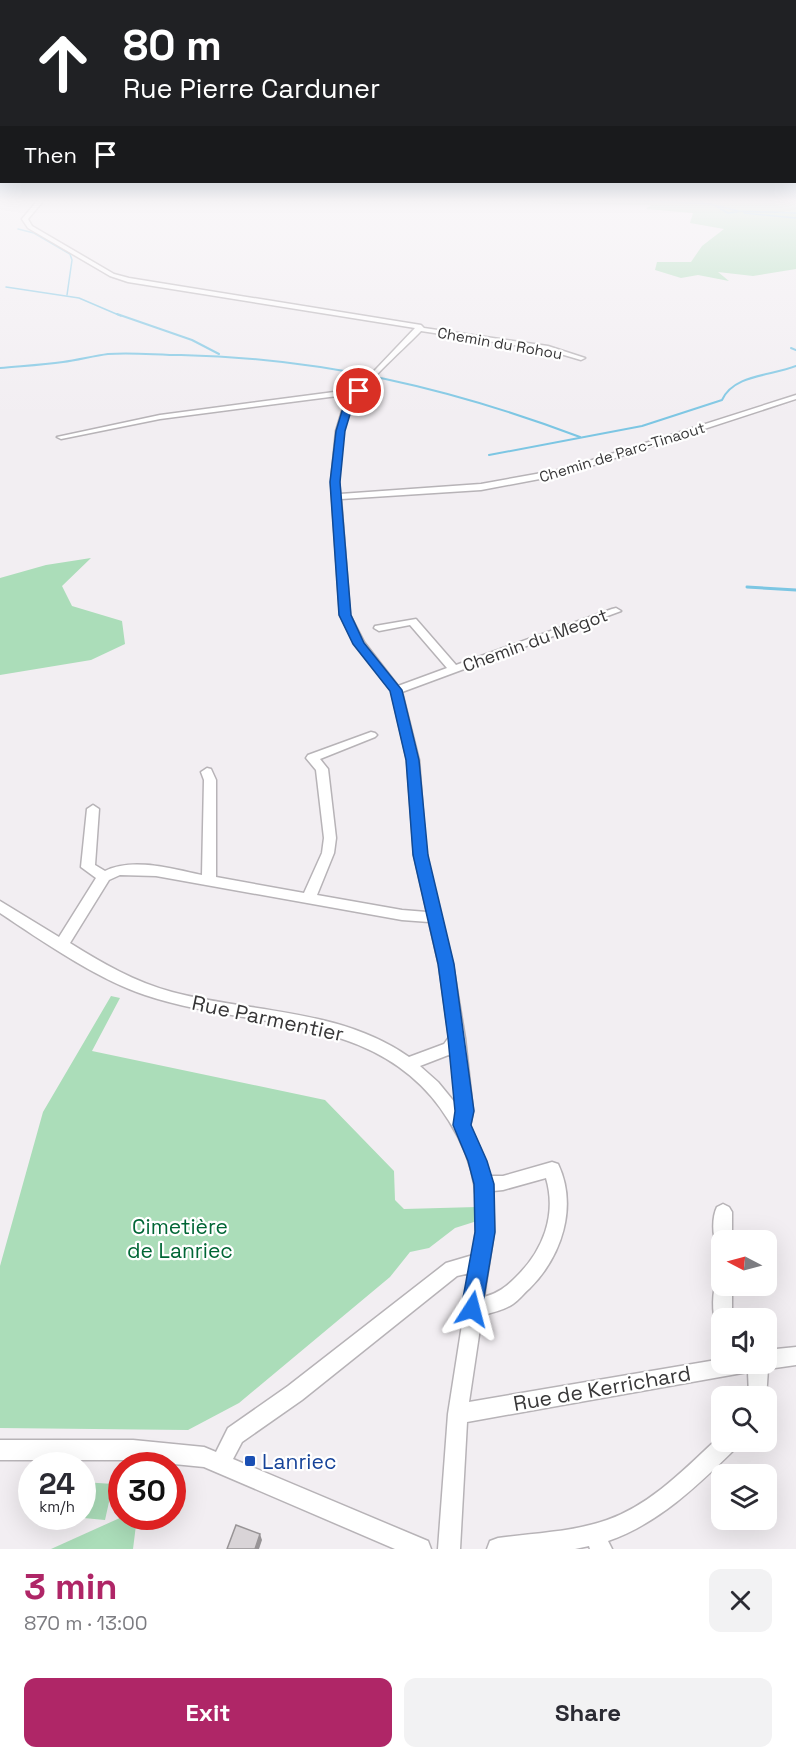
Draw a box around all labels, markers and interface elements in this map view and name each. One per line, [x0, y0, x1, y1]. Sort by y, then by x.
text: 80 m [123, 19, 222, 72]
icon: ahead [24, 24, 102, 102]
text: Rue Pierre Carduner [123, 71, 380, 106]
icon: arrive [89, 138, 122, 171]
text: Then [24, 141, 77, 169]
street label: Chemin du Rohou [436, 323, 564, 363]
pin [333, 365, 384, 416]
icon: arrive [342, 374, 375, 407]
street label: Chemin de Parc-Tinaout [537, 418, 707, 486]
street label: Chemin du Megot [459, 603, 611, 677]
street label: Rue Parmentier [190, 989, 346, 1047]
park label: Cimetière de Lanriec [127, 1213, 233, 1264]
north arrow [711, 1230, 777, 1296]
map controls [711, 1230, 777, 1530]
position arrow [440, 1277, 504, 1341]
button: sound [711, 1308, 777, 1374]
street label: Rue de Kerrichard [511, 1359, 693, 1417]
button: search [711, 1386, 777, 1452]
place label: Lanriec [262, 1448, 336, 1475]
speed limit sign: 30 [108, 1452, 186, 1530]
marker: Lanriec [243, 1454, 257, 1468]
text: 24 [39, 1464, 75, 1503]
button: layers [711, 1464, 777, 1530]
text: km/h [39, 1497, 75, 1516]
text: 3 min [24, 1564, 118, 1610]
button: close [709, 1569, 772, 1632]
text: 870 m · 13:00 [24, 1610, 148, 1636]
button: Exit [24, 1678, 392, 1747]
button: Share [404, 1678, 772, 1747]

